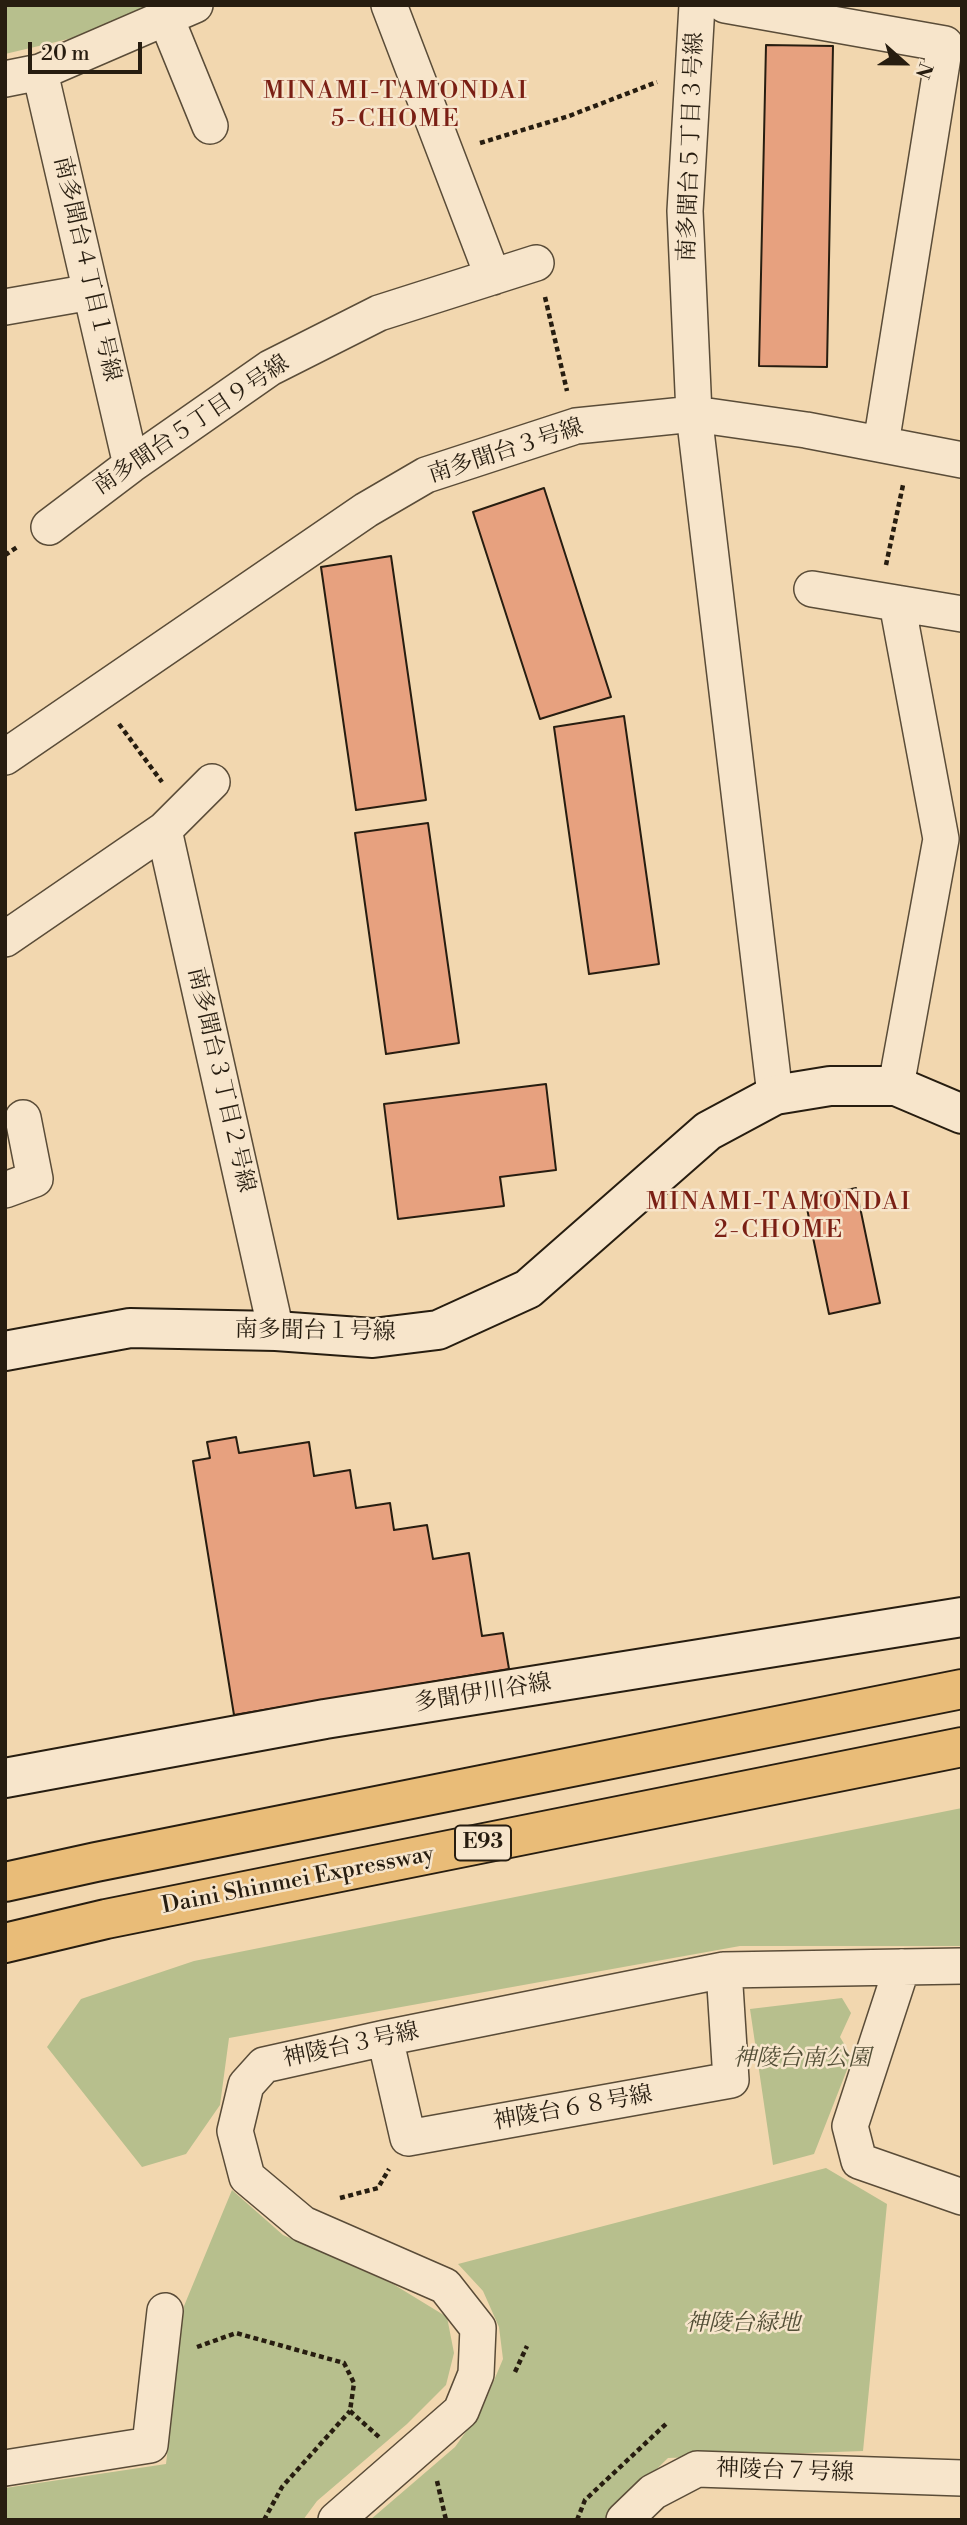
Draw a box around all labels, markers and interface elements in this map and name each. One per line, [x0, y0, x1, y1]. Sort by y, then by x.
scale bar [32, 28, 145, 72]
north arrow [869, 28, 939, 98]
street label: 南多聞台５丁目３号線 [674, 32, 710, 262]
text: 20 m [41, 41, 90, 67]
text: N [910, 59, 938, 82]
district label: MINAMI-TAMONDAI 5-CHOME [265, 78, 527, 134]
street label: 南多聞台４丁目１号線 [47, 154, 125, 384]
street label: 南多聞台５丁目９号線 [89, 350, 295, 502]
street label: 南多聞台３号線 [425, 414, 587, 490]
street label: 南多聞台３丁目２号線 [181, 965, 259, 1195]
district label: MINAMI-TAMONDAI 2-CHOME [648, 1189, 910, 1245]
street label: 南多聞台１号線 [234, 1317, 396, 1347]
street label: 多聞伊川谷線 [413, 1670, 553, 1718]
road number: E93 [455, 1826, 511, 1860]
street label: Daini Shinmei Expressway [159, 1841, 437, 1921]
street label: 神陵台３号線 [281, 2018, 421, 2074]
park label: 神陵台南公園 [733, 2045, 871, 2073]
street label: 神陵台６８号線 [491, 2081, 655, 2137]
park label: 神陵台緑地 [686, 2310, 800, 2338]
street label: 神陵台７号線 [716, 2456, 854, 2488]

